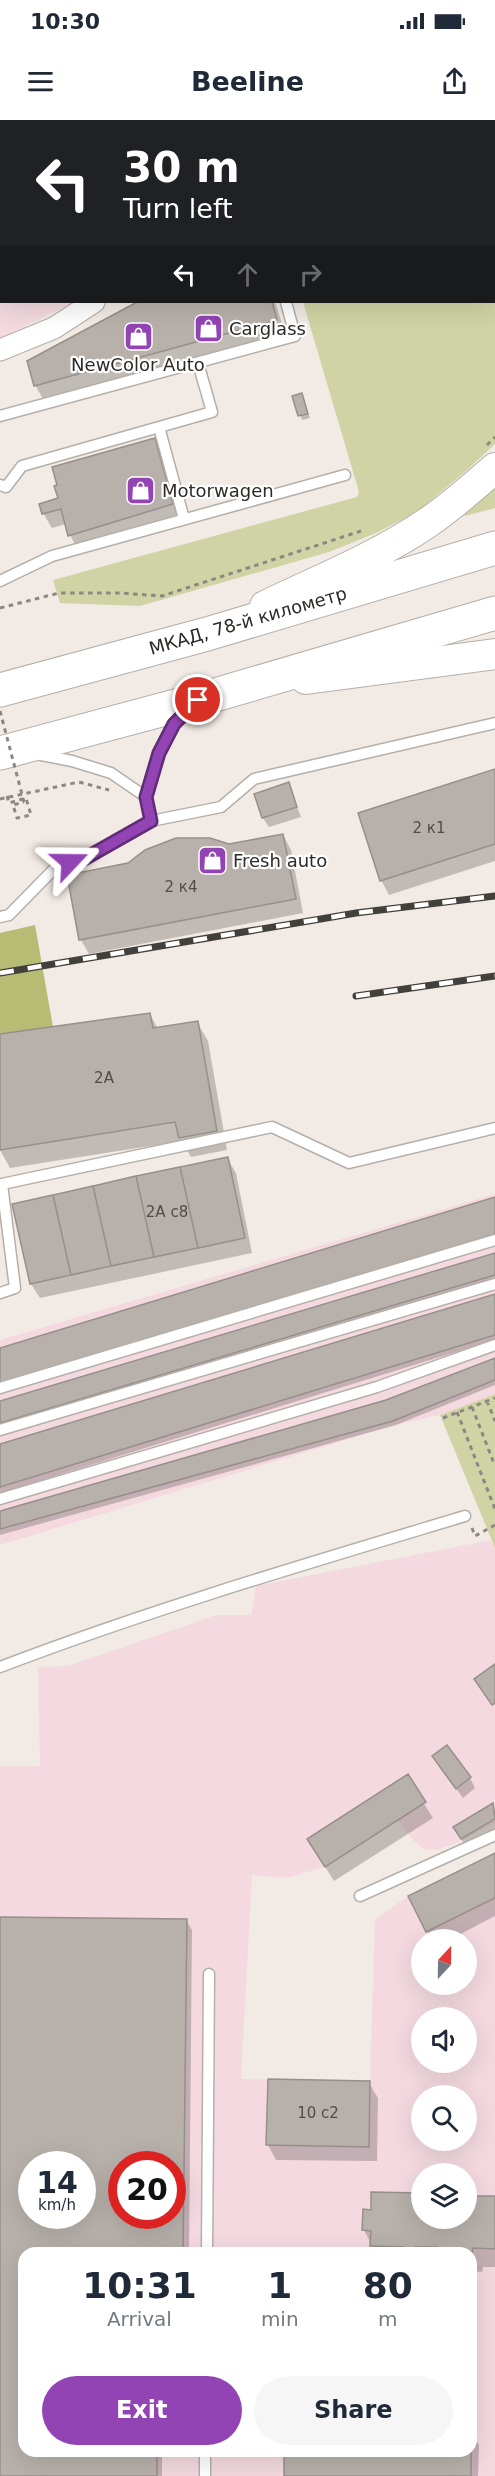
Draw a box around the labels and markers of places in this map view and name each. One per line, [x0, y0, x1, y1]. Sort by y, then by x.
shop icon: Carglass [192, 313, 224, 345]
place label: Carglass [229, 318, 306, 339]
shop icon: NewColor Auto [122, 320, 154, 352]
place label: NewColor Auto [71, 354, 205, 375]
shop icon: Motorwagen [125, 475, 157, 507]
place label: Motorwagen [162, 480, 274, 501]
pin [172, 674, 223, 725]
shop icon: Fresh auto [196, 845, 228, 877]
place label: Fresh auto [233, 850, 327, 871]

